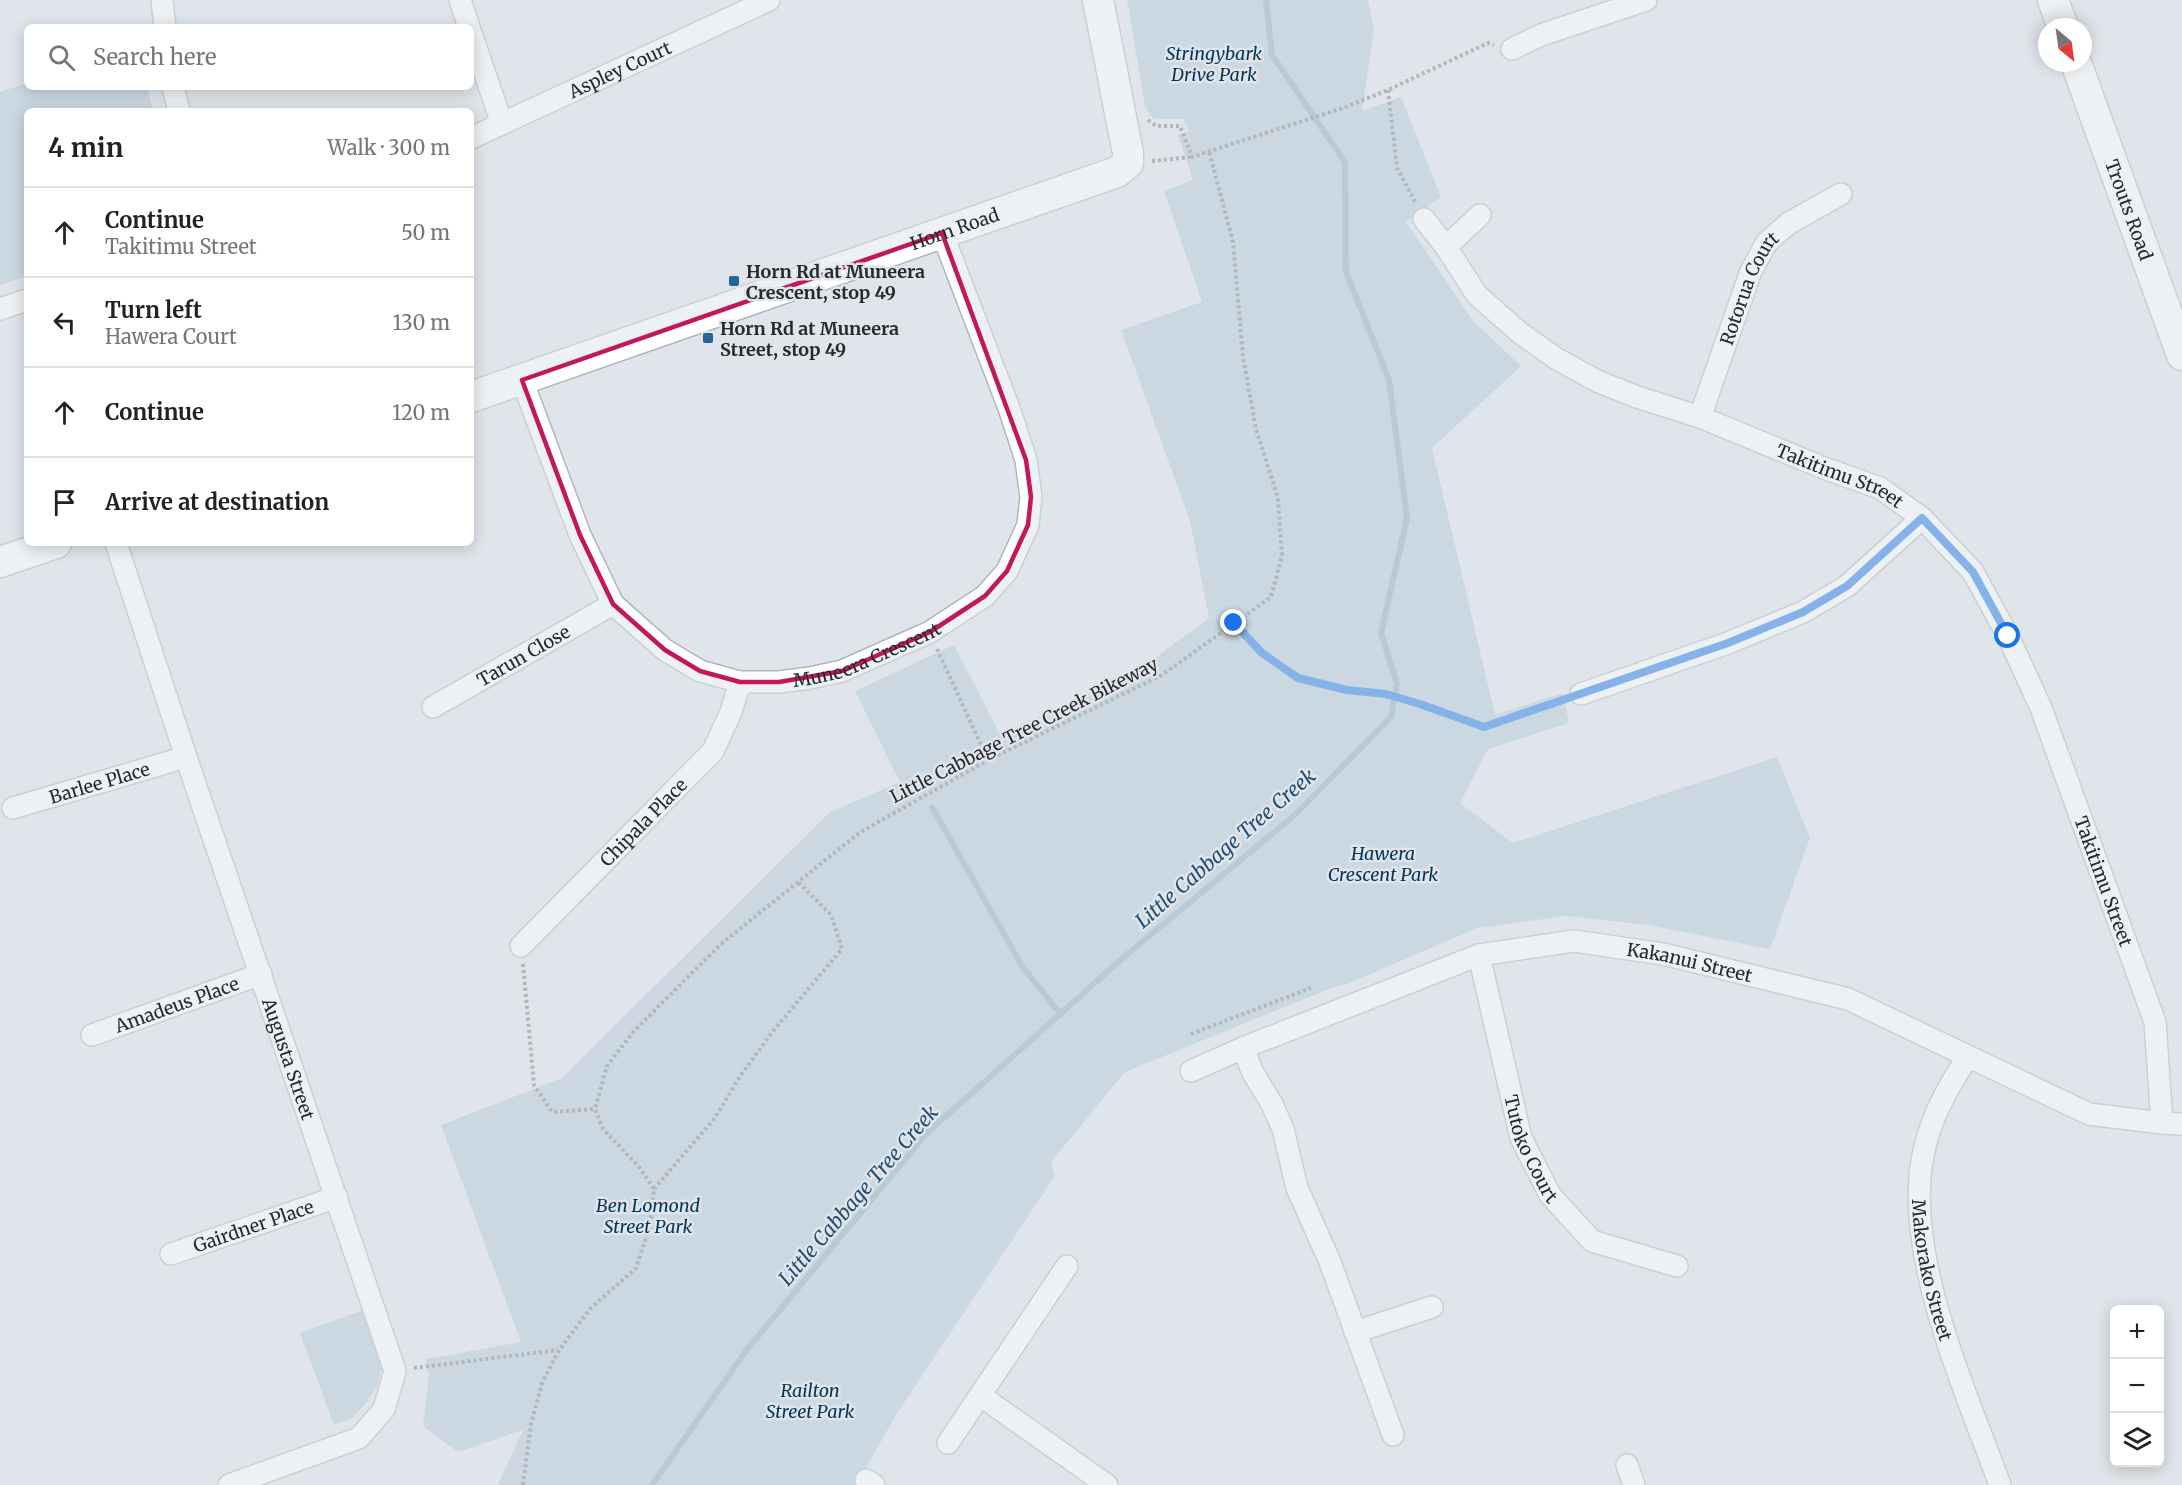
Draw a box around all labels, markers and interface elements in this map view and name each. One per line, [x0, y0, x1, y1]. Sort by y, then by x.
north arrow [2038, 18, 2092, 72]
search box [24, 24, 474, 90]
street label: Aspley Court [564, 35, 675, 103]
icon: search [45, 41, 78, 74]
park label: Stringybark Drive Park [1166, 42, 1262, 86]
text: Search here [93, 43, 216, 71]
text: 4 min [48, 131, 123, 164]
text: Walk · 300 m [328, 135, 450, 160]
street label: Trouts Road [2100, 156, 2158, 263]
street label: Horn Road [907, 202, 1002, 255]
text: Continue [105, 206, 204, 234]
icon: ahead [48, 216, 81, 249]
text: 50 m [401, 220, 450, 245]
street label: Rotorua Court [1715, 226, 1783, 348]
text: Takitimu Street [105, 234, 257, 259]
place label: Horn Rd at Muneera Crescent, stop 49 [746, 260, 925, 304]
marker: Horn Rd at Muneera Crescent, stop 49 [727, 274, 741, 288]
text: Turn left [105, 296, 202, 324]
icon: left [48, 306, 81, 339]
text: 130 m [393, 310, 450, 335]
place label: Horn Rd at Muneera Street, stop 49 [720, 317, 899, 361]
text: Hawera Court [105, 324, 237, 349]
marker: Horn Rd at Muneera Street, stop 49 [701, 331, 715, 345]
icon: ahead [48, 396, 81, 429]
text: Continue [105, 398, 204, 426]
text: 120 m [392, 400, 450, 425]
street label: Takitimu Street [1773, 438, 1908, 513]
icon: arrive [48, 486, 81, 519]
text: Arrive at destination [105, 488, 329, 516]
route end [1220, 609, 1246, 635]
street label: Muneera Crescent [792, 617, 945, 692]
street label: Tarun Close [473, 620, 574, 691]
route start [1994, 622, 2020, 648]
street label: Little Cabbage Tree Creek Bikeway [886, 652, 1162, 808]
street label: Barlee Place [46, 757, 152, 808]
water label: Little Cabbage Tree Creek [1130, 763, 1320, 933]
street label: Chipala Place [595, 773, 692, 871]
street label: Takitimu Street [2070, 813, 2138, 949]
park label: Hawera Crescent Park [1328, 842, 1438, 886]
street label: Kakanui Street [1625, 937, 1755, 987]
street label: Amadeus Place [111, 972, 242, 1038]
street label: Augusta Street [257, 994, 320, 1123]
street label: Tutoko Court [1500, 1092, 1563, 1208]
water label: Little Cabbage Tree Creek [773, 1100, 943, 1290]
street label: Gairdner Place [190, 1194, 317, 1257]
park label: Ben Lomond Street Park [596, 1194, 700, 1238]
street label: Makorako Street [1908, 1199, 1958, 1343]
map controls [2110, 1305, 2164, 1467]
button: + [2110, 1305, 2164, 1359]
button: − [2110, 1359, 2164, 1413]
park label: Railton Street Park [766, 1379, 854, 1423]
button: layers [2110, 1413, 2164, 1467]

